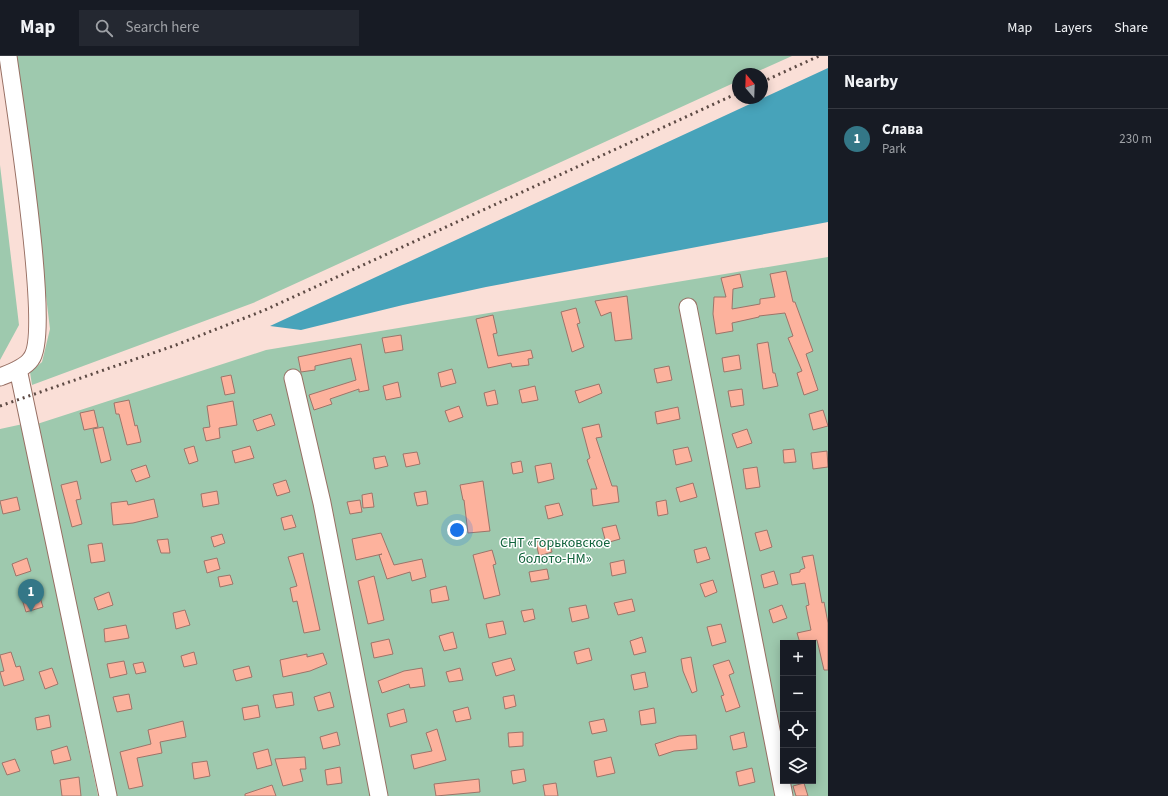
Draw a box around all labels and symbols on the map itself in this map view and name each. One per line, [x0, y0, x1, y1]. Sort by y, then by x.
north arrow [732, 68, 768, 104]
your location [447, 520, 467, 540]
park label: СНТ «Горьковское болото-НМ» [500, 533, 610, 569]
pin: 1 [18, 579, 44, 612]

